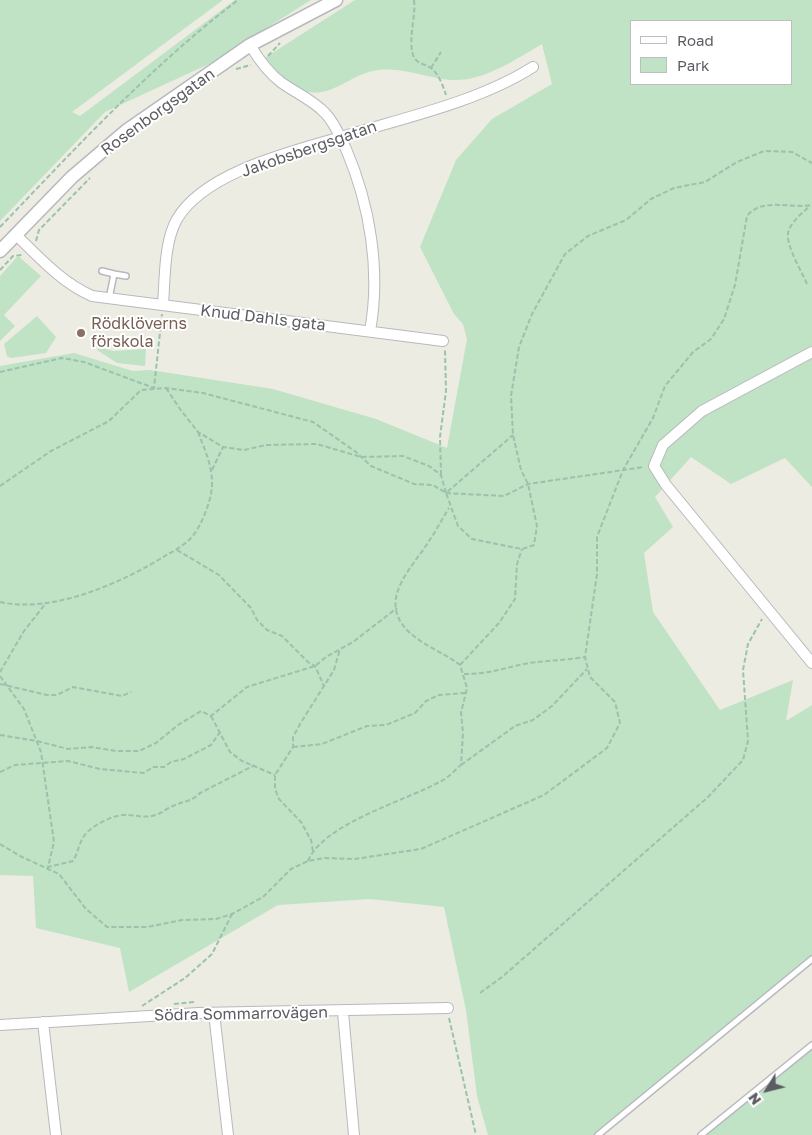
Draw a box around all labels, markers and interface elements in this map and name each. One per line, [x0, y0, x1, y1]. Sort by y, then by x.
legend [630, 20, 792, 85]
text: Road [677, 31, 714, 49]
text: Park [677, 56, 709, 74]
street label: Rosenborgsgatan [97, 64, 219, 160]
street label: Jakobsbergsgatan [239, 117, 379, 181]
street label: Knud Dahls gata [199, 301, 327, 335]
place label: Rödklöverns förskola [91, 314, 187, 352]
marker: Rödklöverns förskola [75, 327, 87, 339]
street label: Södra Sommarrovägen [154, 1003, 328, 1025]
north arrow [742, 1065, 792, 1115]
text: N [744, 1090, 764, 1108]

